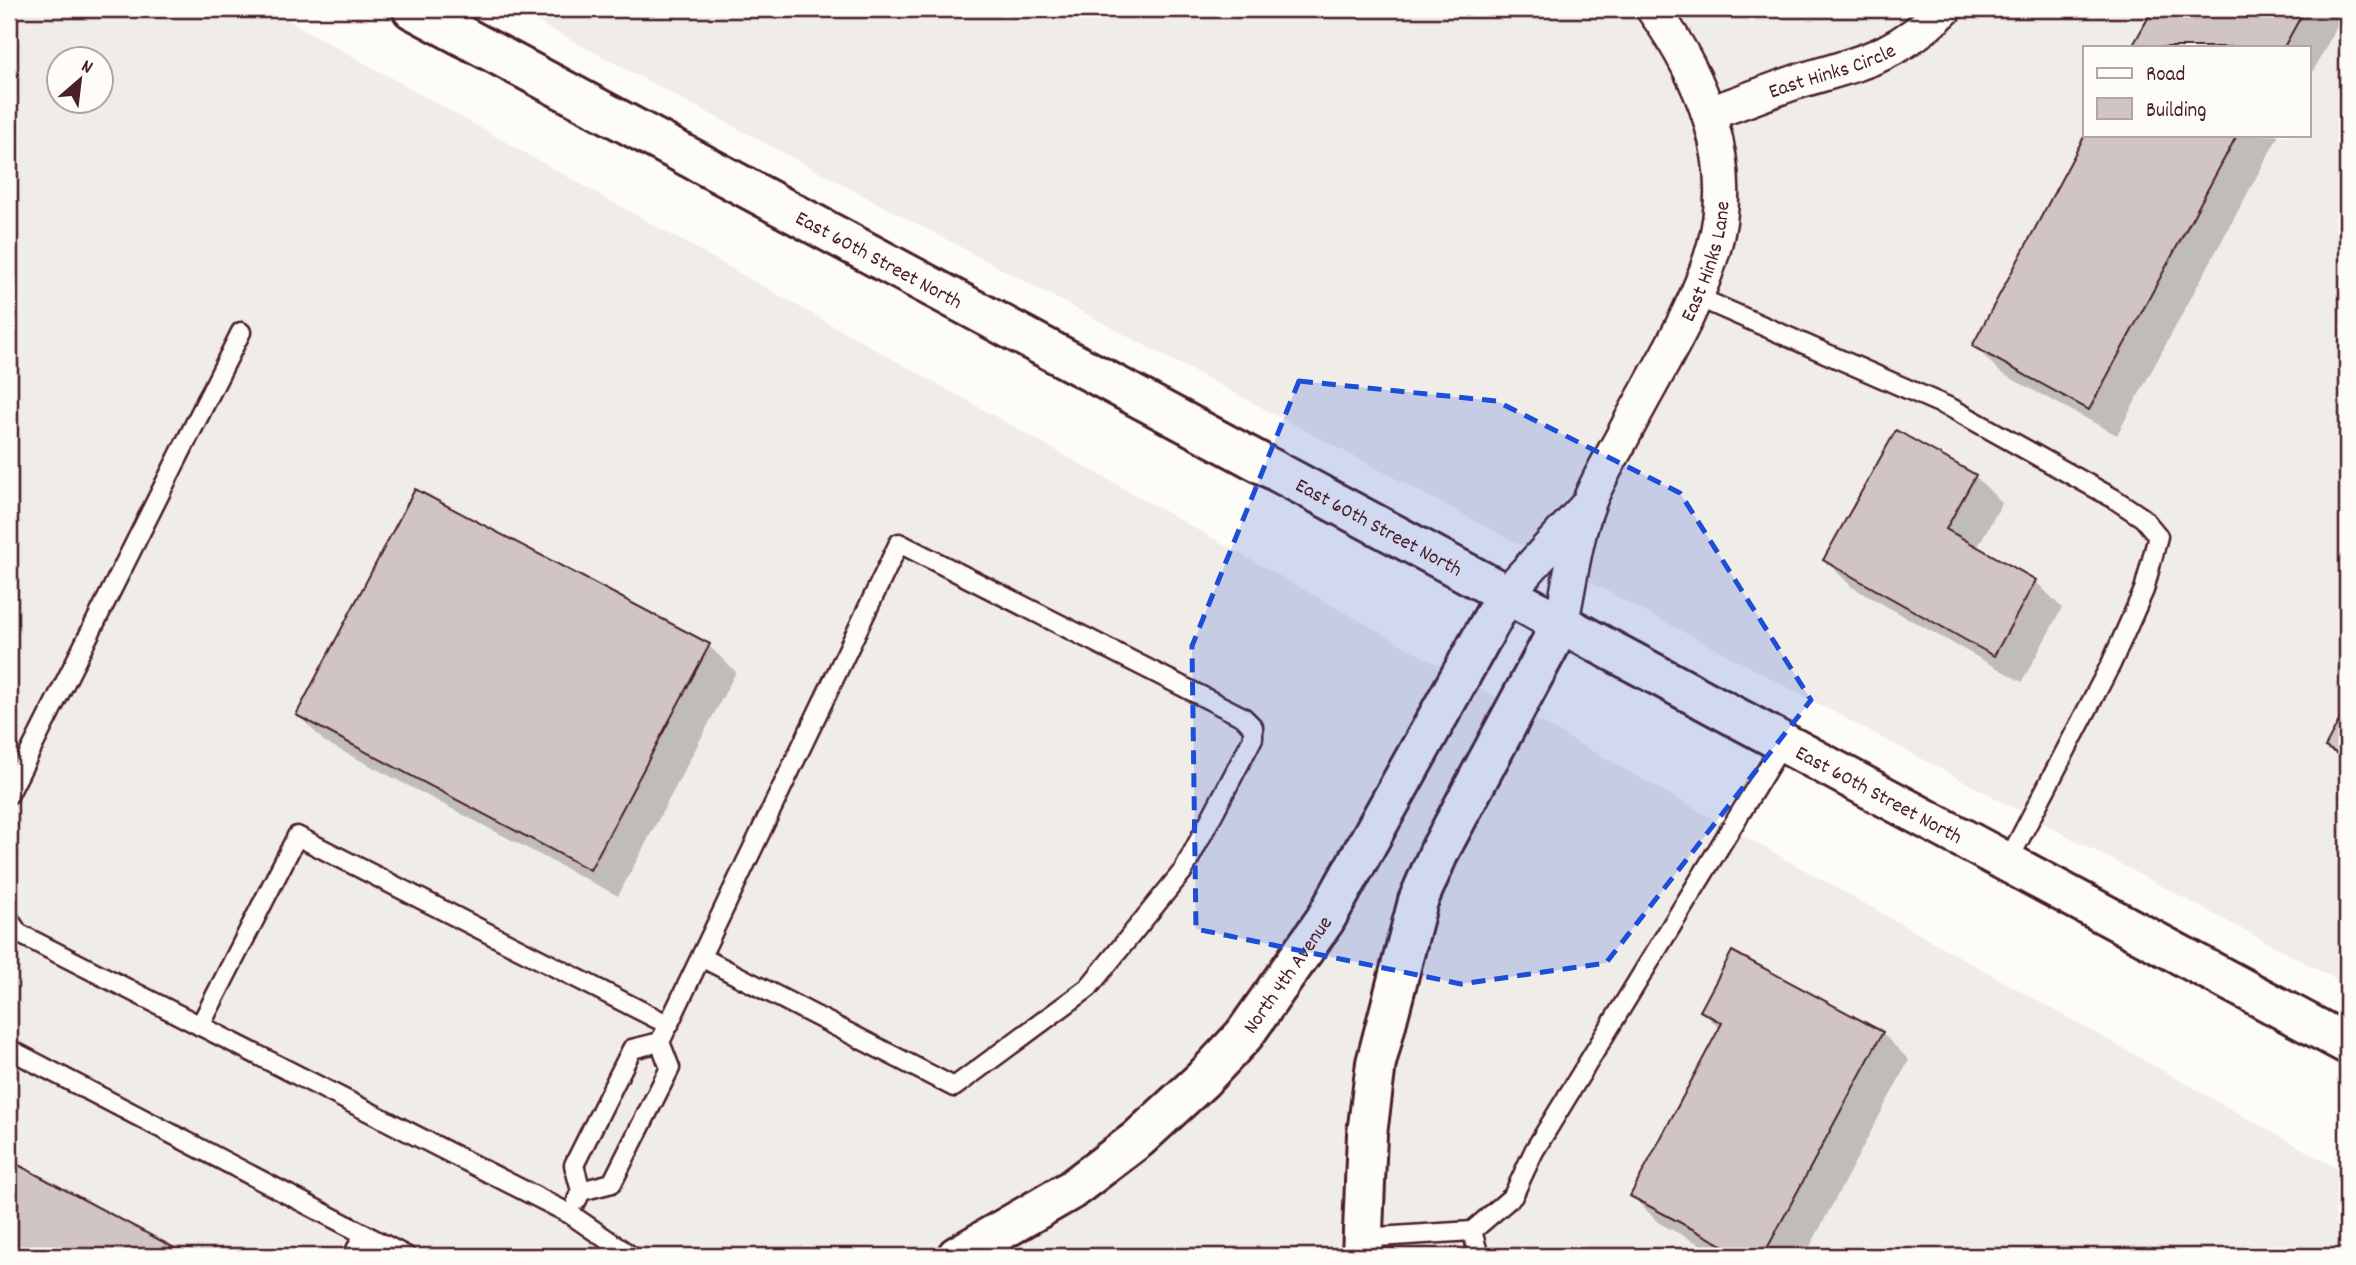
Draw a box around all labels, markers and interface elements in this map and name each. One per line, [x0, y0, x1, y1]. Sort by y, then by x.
street label: East Hinks Circle [1765, 37, 1902, 108]
north arrow [46, 46, 116, 116]
legend [2083, 46, 2310, 136]
text: N [76, 54, 97, 82]
text: Road [2146, 61, 2185, 91]
text: Building [2146, 97, 2206, 127]
street label: East Hinks Lane [1675, 200, 1739, 327]
street label: East 60th Street North [789, 205, 967, 319]
street label: East 60th Street North [1289, 472, 1467, 586]
street label: East 60th Street North [1789, 739, 1967, 853]
street label: North 4th Avenue [1237, 911, 1341, 1041]

